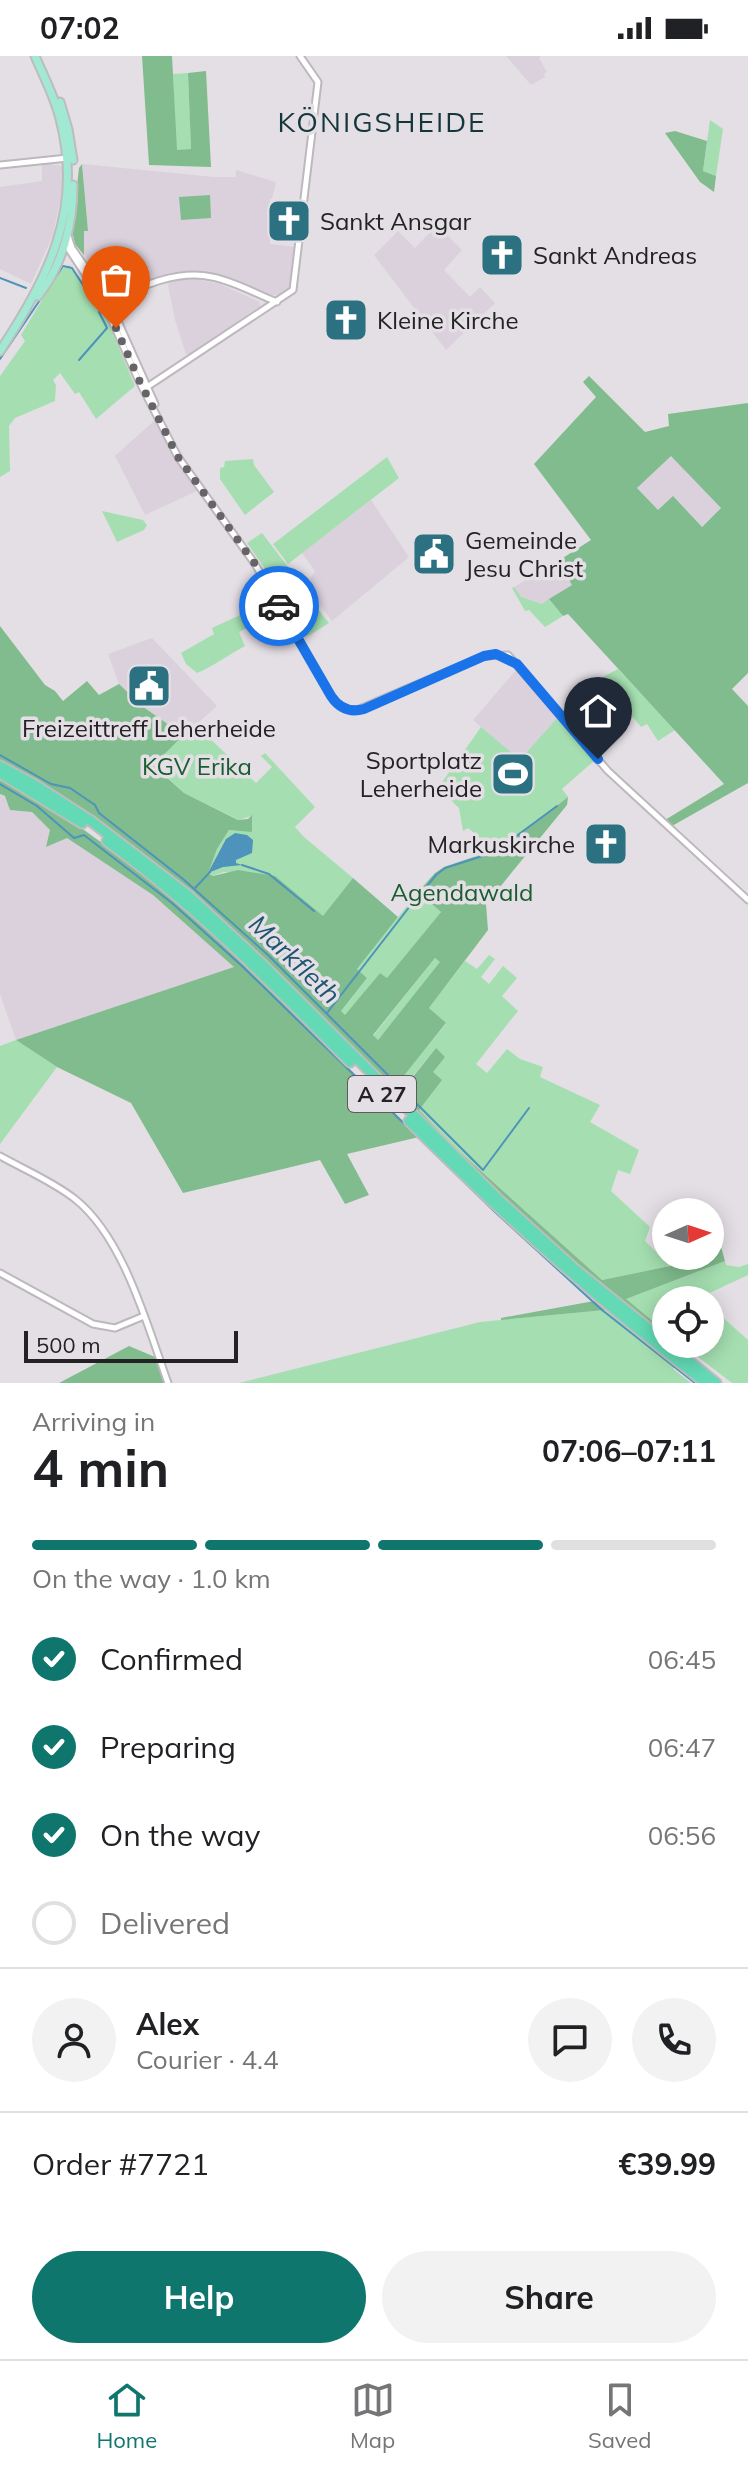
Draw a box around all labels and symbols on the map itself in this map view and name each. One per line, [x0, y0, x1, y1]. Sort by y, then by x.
district label: KÖNIGSHEIDE [277, 104, 487, 139]
church icon: Sankt Ansgar [265, 197, 313, 245]
place label: Sankt Ansgar [320, 206, 472, 236]
church icon: Sankt Andreas [478, 231, 526, 279]
place label: Sankt Andreas [533, 240, 697, 270]
pin [82, 246, 150, 328]
church icon: Kleine Kirche [322, 296, 370, 344]
place label: Kleine Kirche [377, 305, 519, 335]
place label: Gemeinde Jesu Christ [465, 525, 583, 583]
public building icon: Gemeinde Jesu Christ [410, 530, 458, 578]
courier [239, 566, 319, 646]
public building icon: Freizeittreff Leherheide [125, 662, 173, 710]
pin [564, 677, 632, 759]
place label: Freizeittreff Leherheide [22, 713, 276, 743]
place label: Sportplatz Leherheide [360, 745, 482, 803]
sports icon: Sportplatz Leherheide [489, 750, 537, 798]
park label: KGV Erika [142, 751, 252, 781]
church icon: Markuskirche [582, 820, 630, 868]
place label: Markuskirche [428, 829, 575, 859]
park label: Agendawald [391, 877, 533, 907]
water label: Markfleth [242, 907, 348, 1011]
road number: A 27 [348, 1076, 416, 1112]
north arrow [652, 1198, 724, 1270]
scale bar [24, 1327, 238, 1363]

